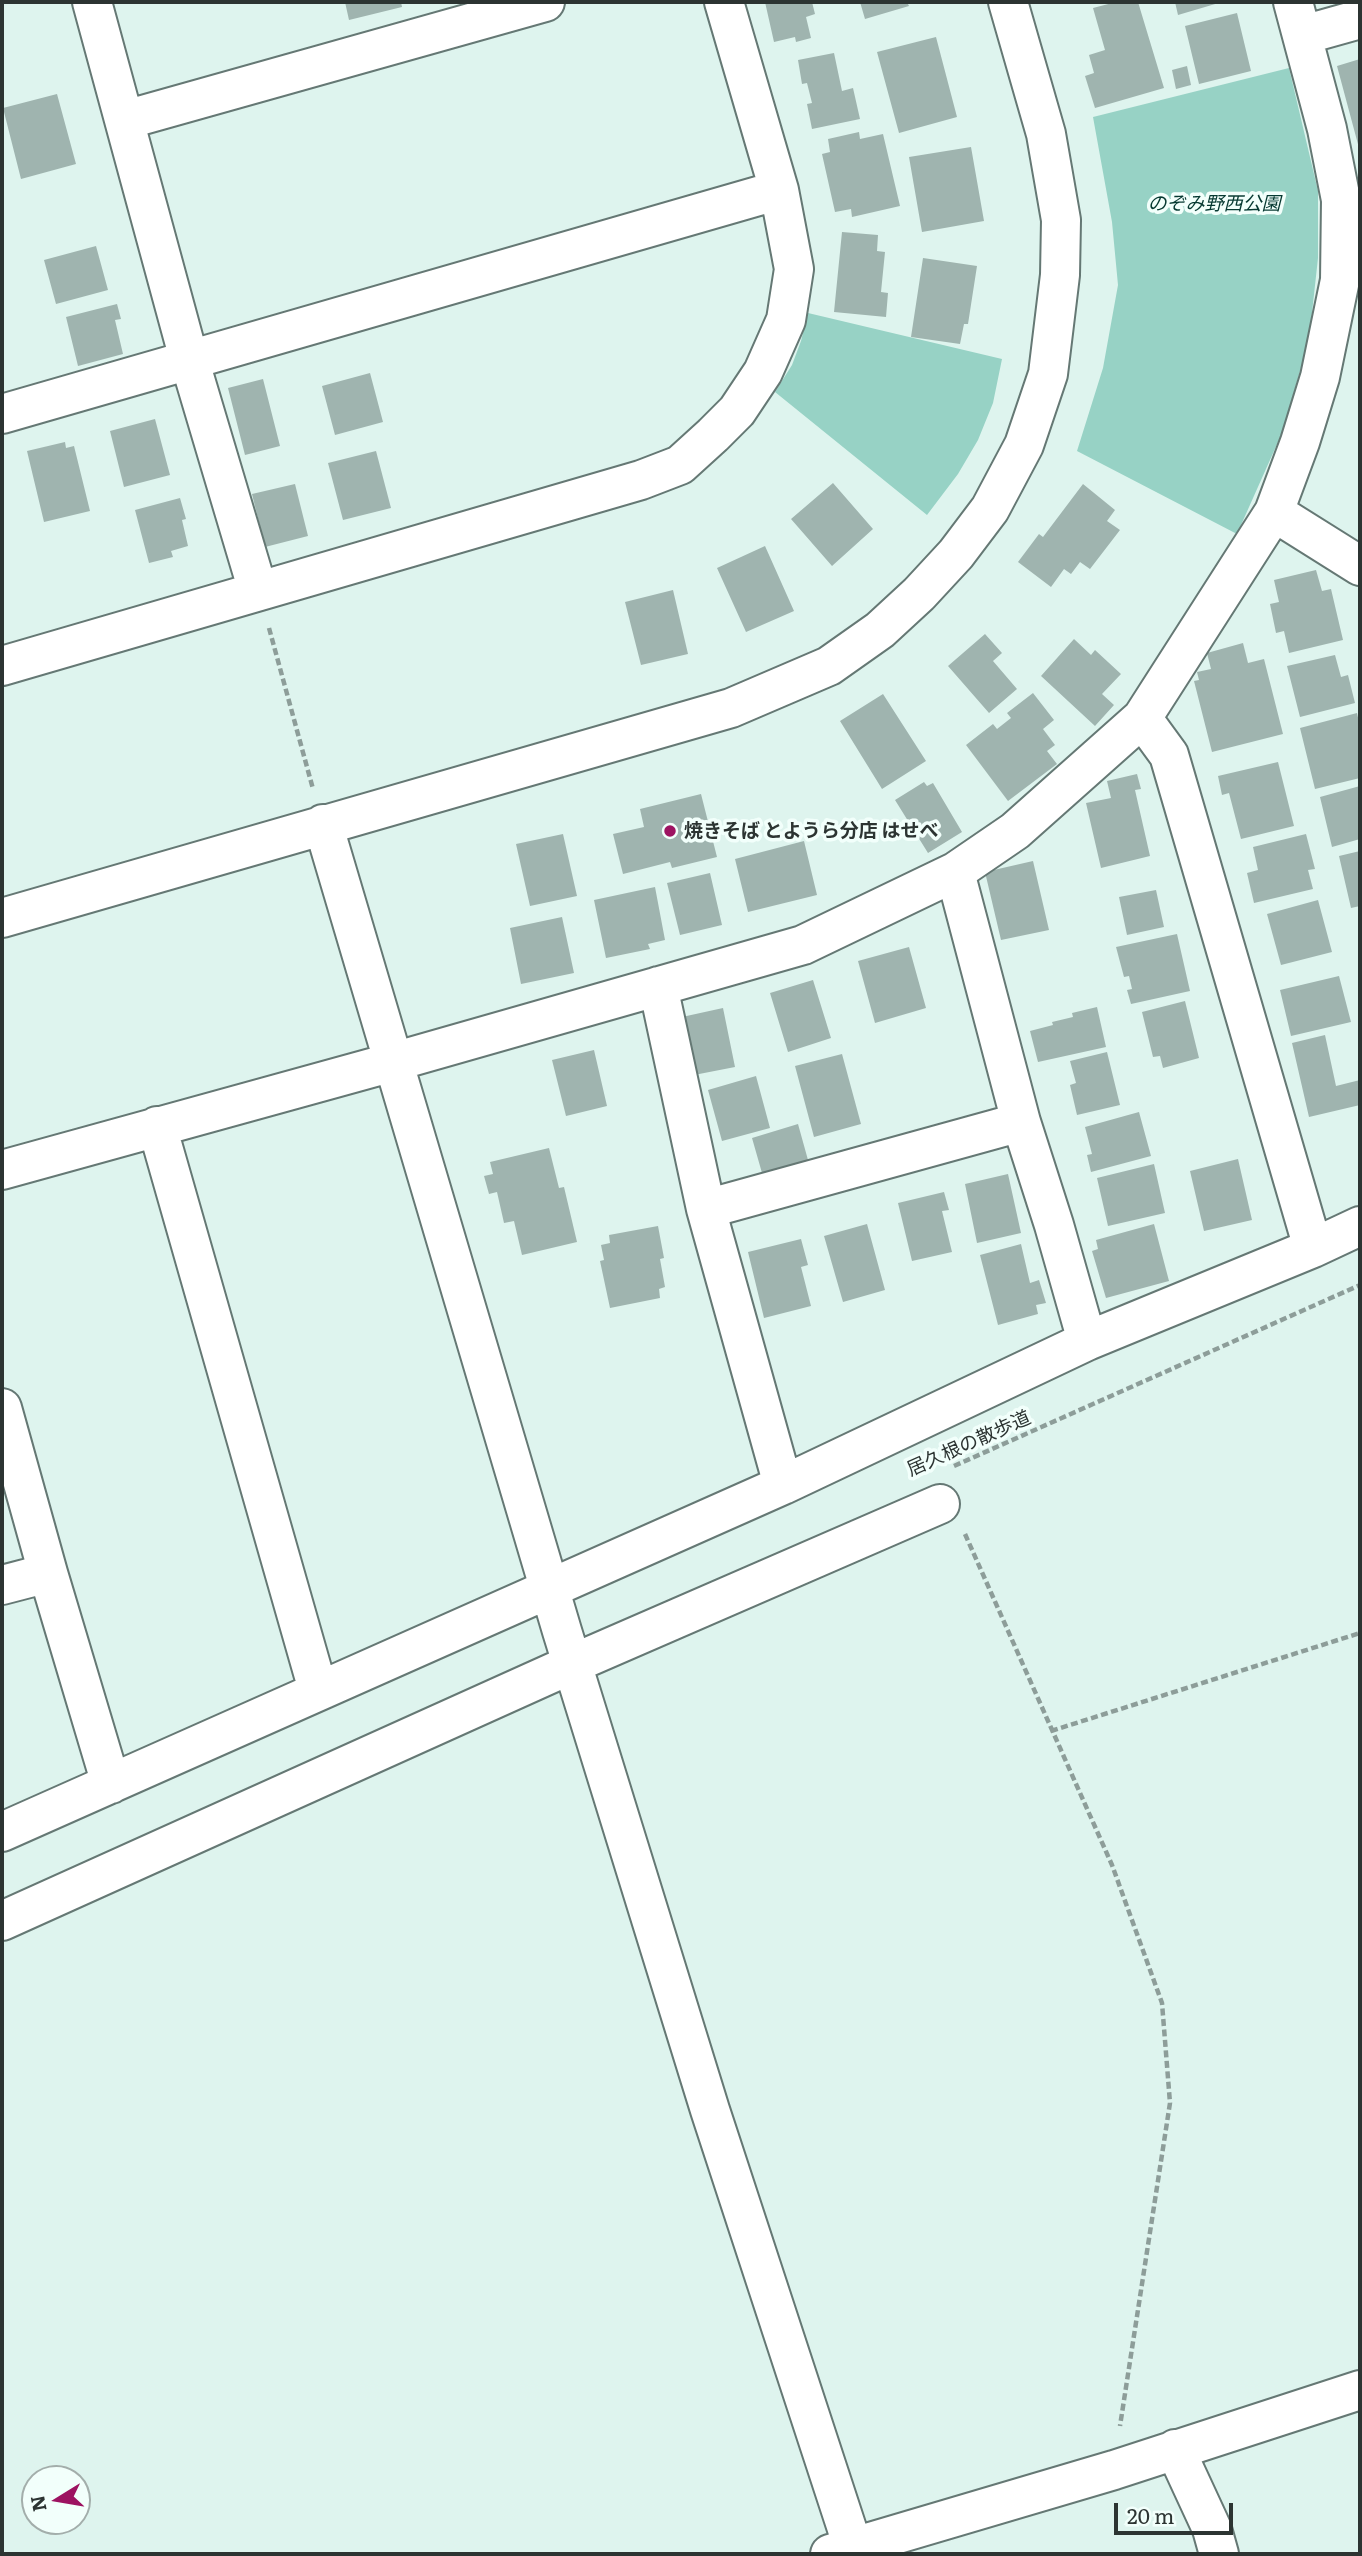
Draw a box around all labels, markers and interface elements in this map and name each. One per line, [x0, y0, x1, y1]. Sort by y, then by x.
park label: のぞみ野西公園 [1148, 193, 1280, 215]
place label: 焼きそば とようら分店 はせべ [684, 820, 939, 842]
marker: 焼きそば とようら分店 はせべ [662, 823, 678, 839]
street label: 居久根の散歩道 [904, 1407, 1034, 1481]
north arrow [21, 2465, 91, 2535]
scale bar [1117, 2490, 1236, 2534]
text: N [22, 2493, 53, 2514]
text: 20 m [1127, 2499, 1174, 2530]

